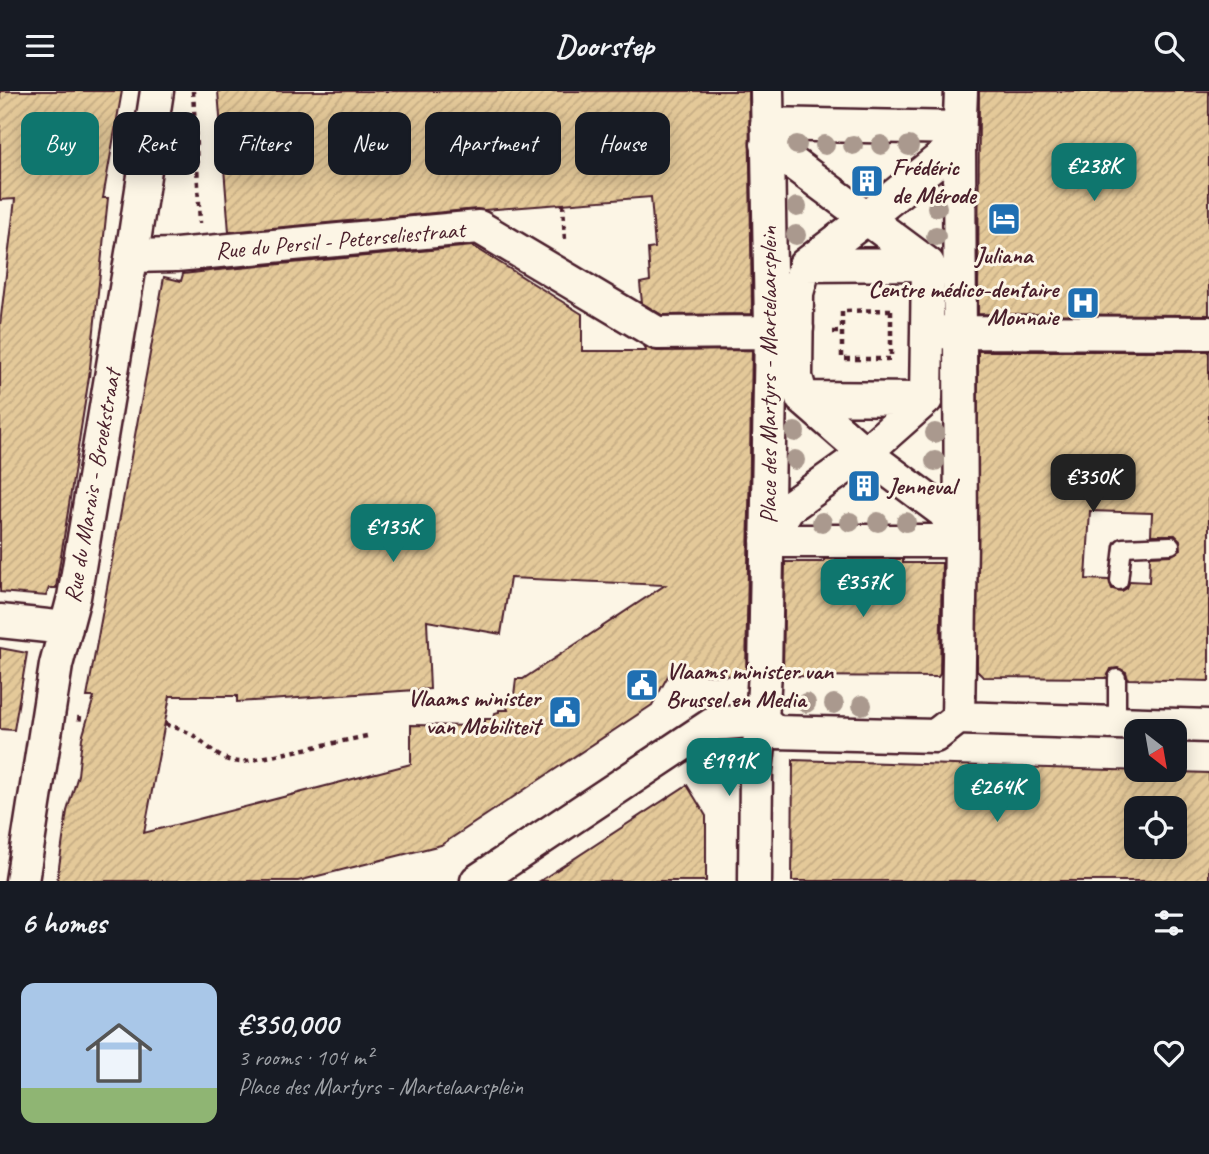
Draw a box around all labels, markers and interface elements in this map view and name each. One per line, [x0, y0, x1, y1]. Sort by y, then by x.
text: Doorstep [555, 25, 654, 66]
icon: menu [21, 27, 59, 65]
icon: search [1150, 27, 1188, 65]
chip: Buy [21, 112, 99, 175]
chip: Rent [113, 112, 200, 175]
chip: Filters [214, 112, 314, 175]
chip: New [328, 112, 411, 175]
chip: Apartment [425, 112, 561, 175]
chip: House [575, 112, 670, 175]
pin: €238K [1045, 143, 1143, 203]
text: €238K [1067, 151, 1121, 180]
place label: Frédéric de Mérode [892, 152, 978, 210]
building icon: Frédéric de Mérode [848, 162, 886, 200]
hotel icon: Juliana [985, 200, 1023, 238]
street label: Rue du Persil - Peterseliestraat [214, 214, 468, 266]
street label: Place des Martyrs - Martelaarsplein [753, 226, 783, 524]
place label: Juliana [974, 240, 1035, 270]
place label: Centre médico-dentaire Monnaie [868, 274, 1060, 332]
hospital icon: Centre médico-dentaire Monnaie [1064, 284, 1102, 322]
street label: Rue du Marais - Broekstraat [57, 364, 128, 605]
pin: €350K [1044, 455, 1142, 514]
text: €350K [1067, 462, 1119, 491]
building icon: Jenneval [845, 467, 883, 505]
place label: Jenneval [886, 471, 960, 501]
pin: €135K [344, 505, 442, 564]
text: €135K [367, 512, 419, 541]
pin: €357K [814, 559, 912, 619]
text: €357K [837, 567, 889, 596]
place label: Vlaams minister van Brussel en Media [666, 656, 834, 714]
public building icon: Vlaams minister van Brussel en Media [623, 666, 661, 704]
place label: Vlaams minister van Mobiliteit [407, 683, 544, 741]
public building icon: Vlaams minister van Mobiliteit [546, 693, 584, 731]
north arrow [1124, 719, 1186, 782]
map controls [1124, 719, 1187, 859]
pin: €191K [680, 739, 778, 798]
text: €191K [703, 746, 755, 775]
pin: €264K [948, 765, 1046, 824]
text: €264K [970, 772, 1024, 801]
button: locate [1124, 796, 1187, 859]
text: 6 homes [21, 904, 106, 942]
icon: filters [1150, 904, 1188, 942]
text: €350,000 [238, 1005, 338, 1043]
icon: home [77, 1011, 161, 1095]
icon: heart [1150, 1034, 1188, 1072]
text: 3 rooms · 104 m² [238, 1043, 373, 1072]
text: Place des Martyrs - Martelaarsplein [238, 1072, 523, 1101]

